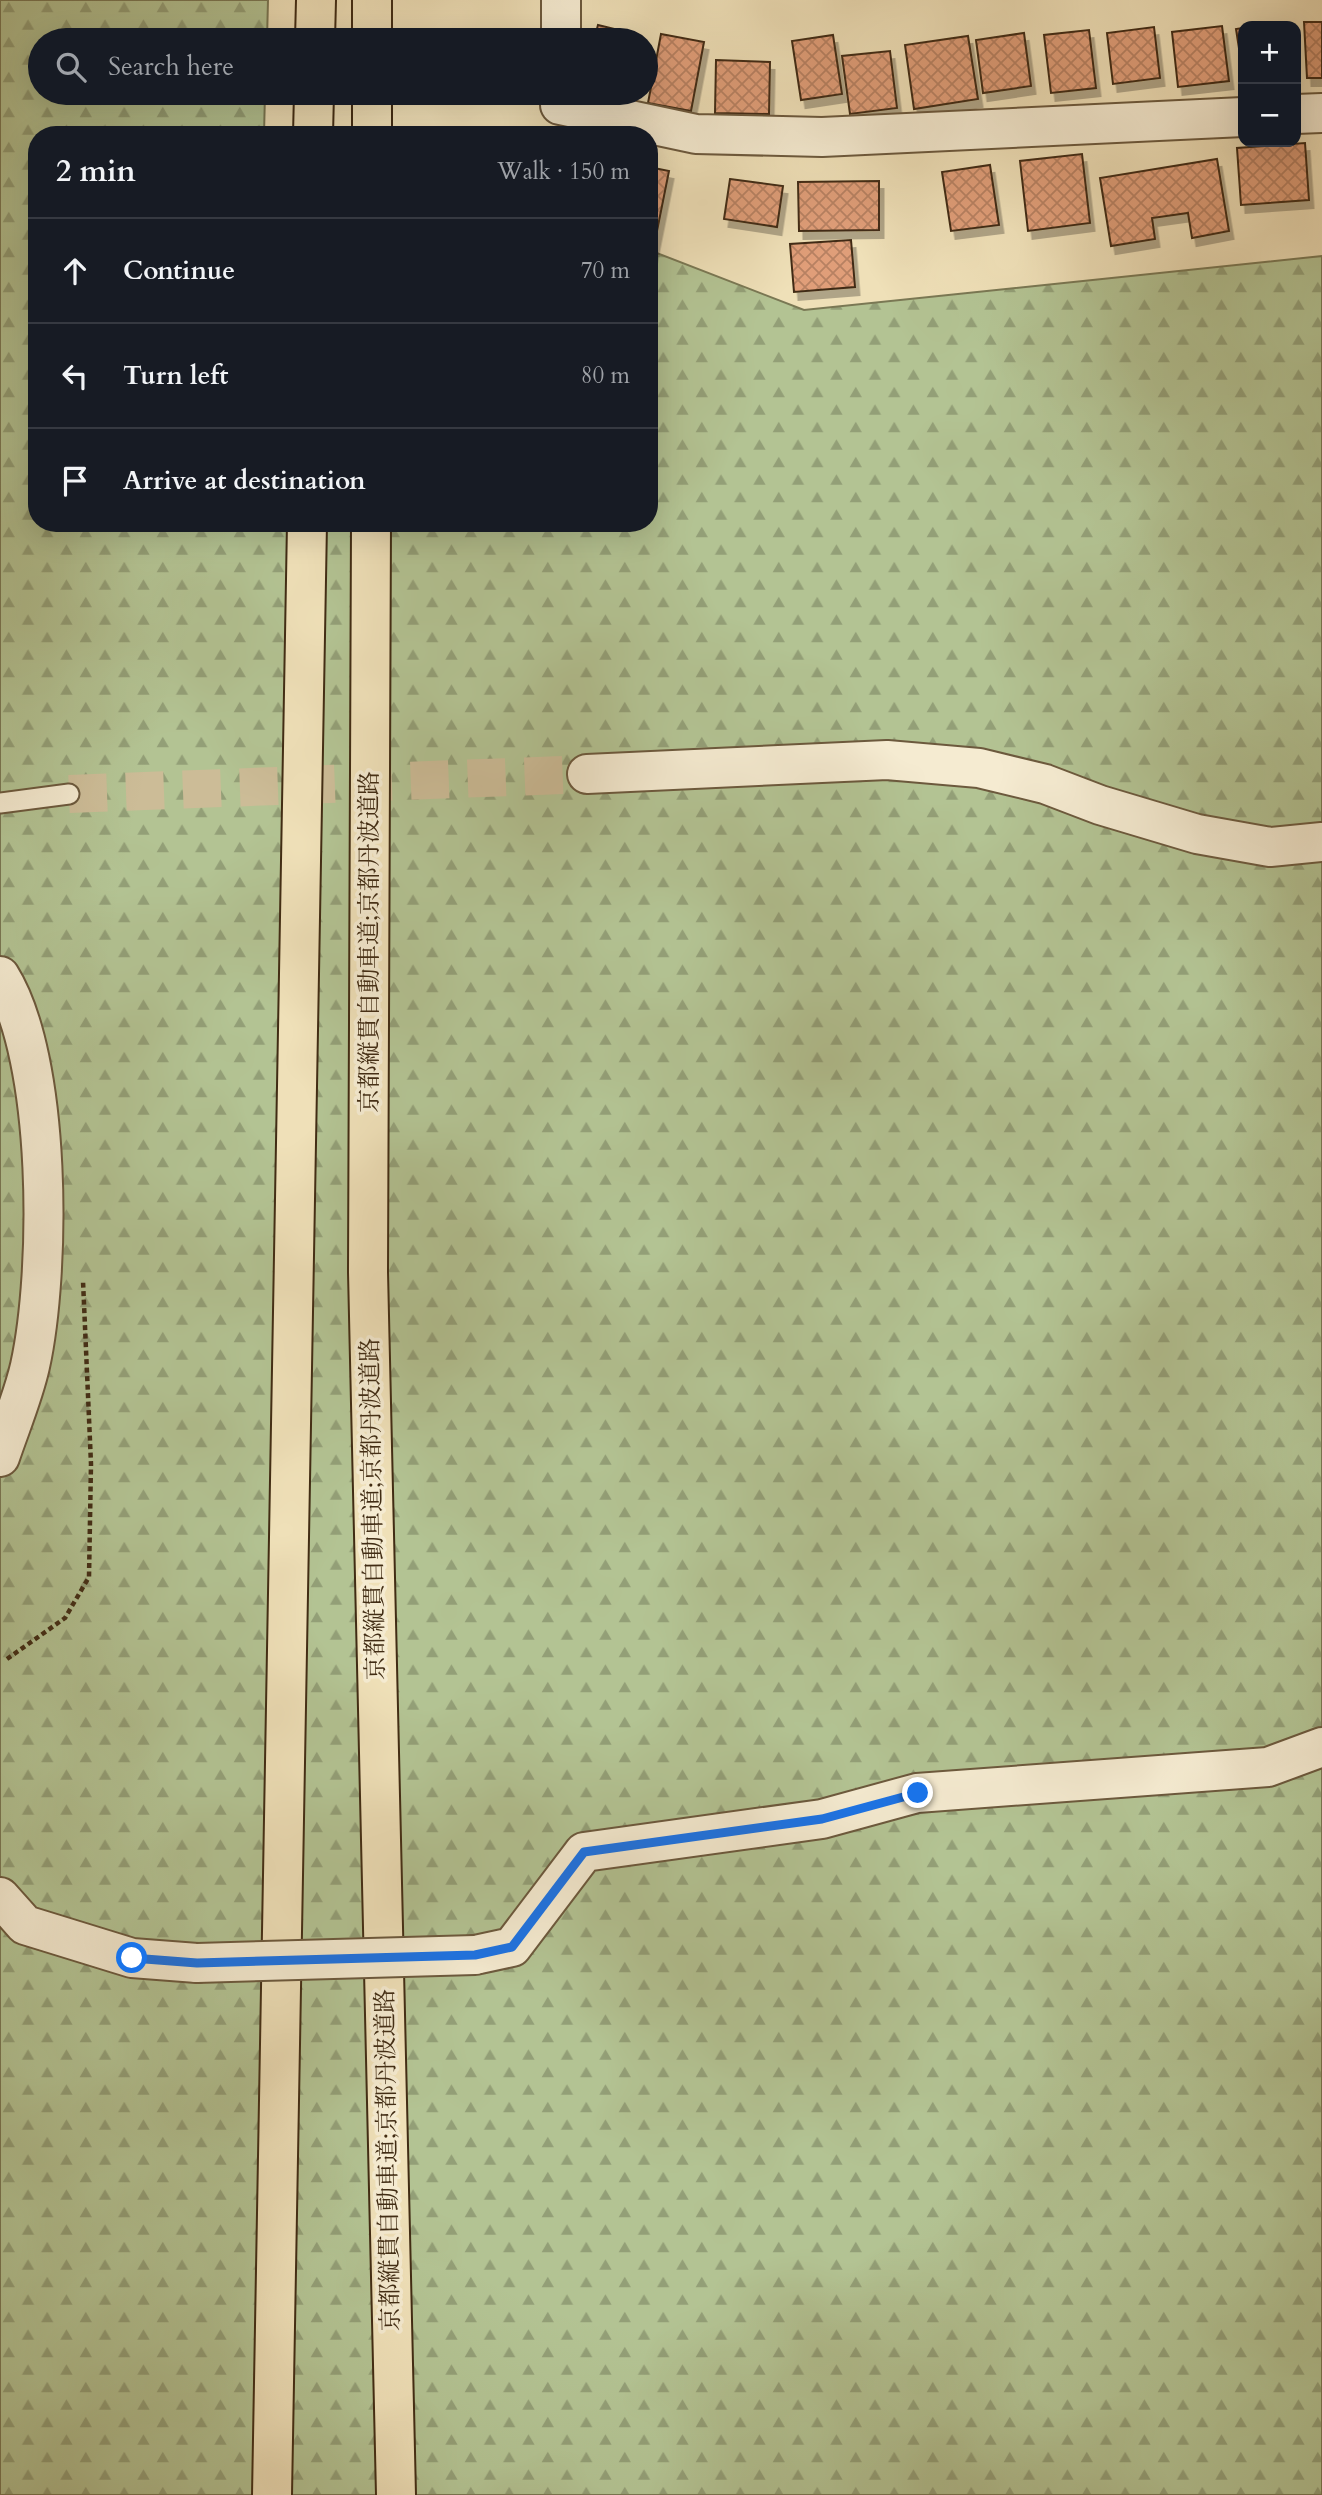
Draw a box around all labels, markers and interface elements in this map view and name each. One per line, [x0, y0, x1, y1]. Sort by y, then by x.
map controls [1238, 21, 1301, 147]
button: + [1238, 21, 1301, 84]
search box [28, 28, 658, 105]
icon: search [52, 48, 90, 86]
text: Search here [108, 49, 234, 84]
button: − [1238, 84, 1301, 147]
text: 2 min [56, 151, 136, 192]
text: Walk · 150 m [497, 156, 630, 187]
icon: ahead [56, 252, 94, 290]
text: Continue [123, 253, 235, 288]
text: 70 m [581, 255, 630, 286]
icon: left [56, 357, 94, 395]
text: Turn left [123, 358, 228, 393]
text: 80 m [581, 360, 630, 391]
icon: arrive [56, 462, 94, 500]
text: Arrive at destination [123, 463, 366, 498]
street label: 京都縦貫自動車道;京都丹波道路 [353, 771, 386, 1113]
street label: 京都縦貫自動車道;京都丹波道路 [354, 1338, 392, 1680]
route end [902, 1777, 933, 1808]
route start [116, 1942, 147, 1973]
street label: 京都縦貫自動車道;京都丹波道路 [369, 1989, 407, 2331]

